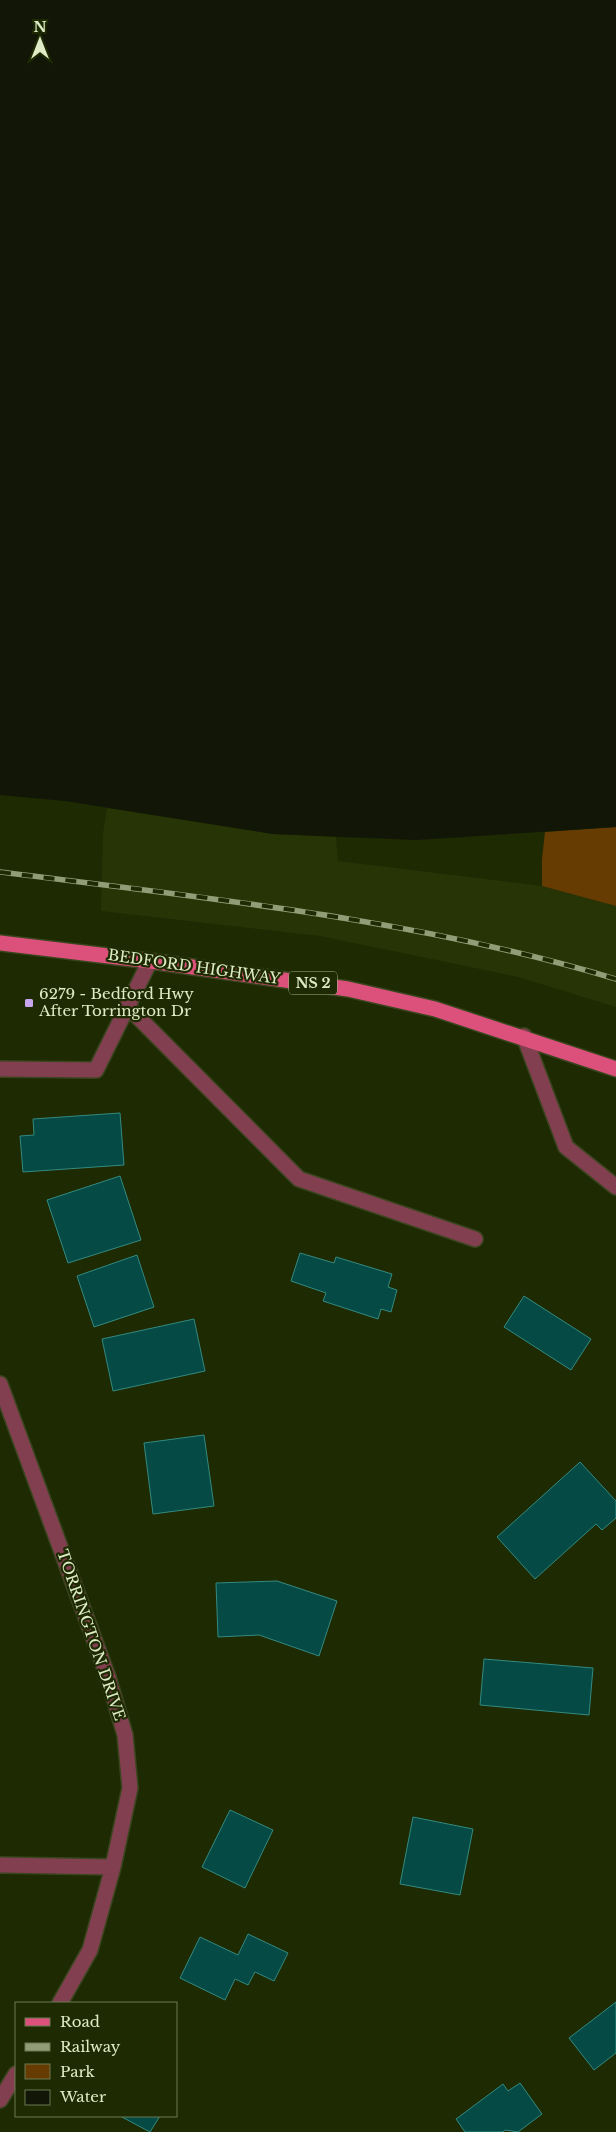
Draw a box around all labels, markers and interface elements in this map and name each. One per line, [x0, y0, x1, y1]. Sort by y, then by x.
north arrow [15, 15, 65, 65]
text: N [33, 18, 47, 36]
street label: BEDFORD HIGHWAY [107, 945, 282, 988]
road number: NS 2 [289, 971, 337, 994]
place label: 6279 - Bedford Hwy After Torrington Dr [38, 984, 194, 1020]
marker: 6279 - Bedford Hwy After Torrington Dr [23, 997, 35, 1009]
street label: TORRINGTON DRIVE [53, 1547, 130, 1723]
legend [15, 2002, 178, 2117]
text: Road [60, 2012, 100, 2031]
text: Railway [60, 2037, 121, 2056]
text: Park [60, 2062, 96, 2081]
text: Water [59, 2087, 107, 2106]

